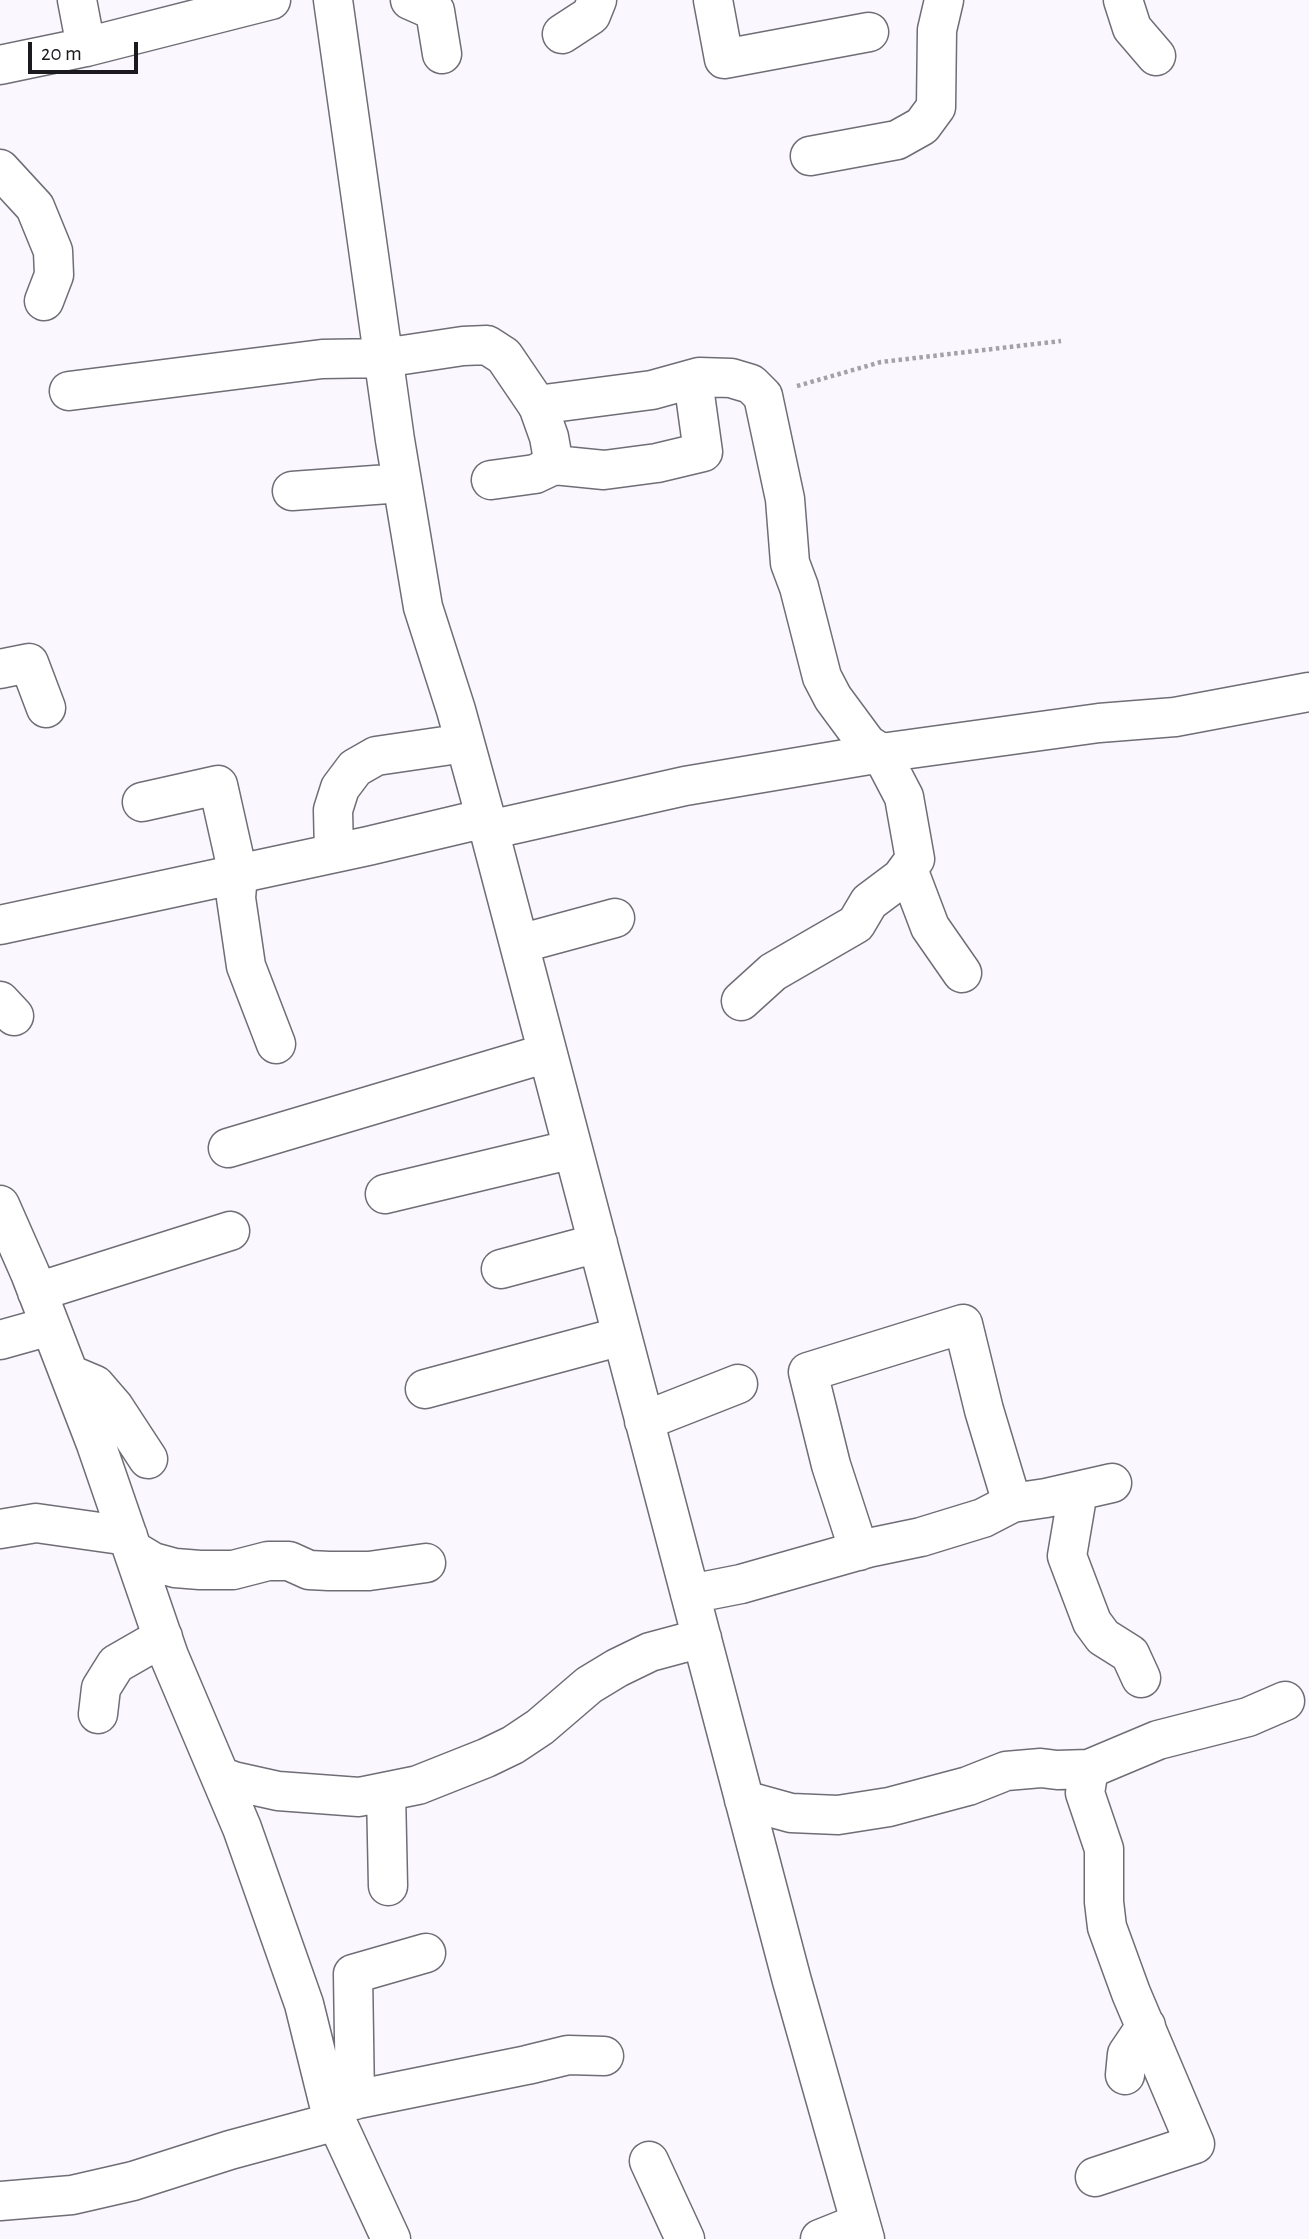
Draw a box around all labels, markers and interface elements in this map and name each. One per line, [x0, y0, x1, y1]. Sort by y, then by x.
scale bar [32, 28, 142, 72]
text: 20 m [41, 43, 82, 64]

